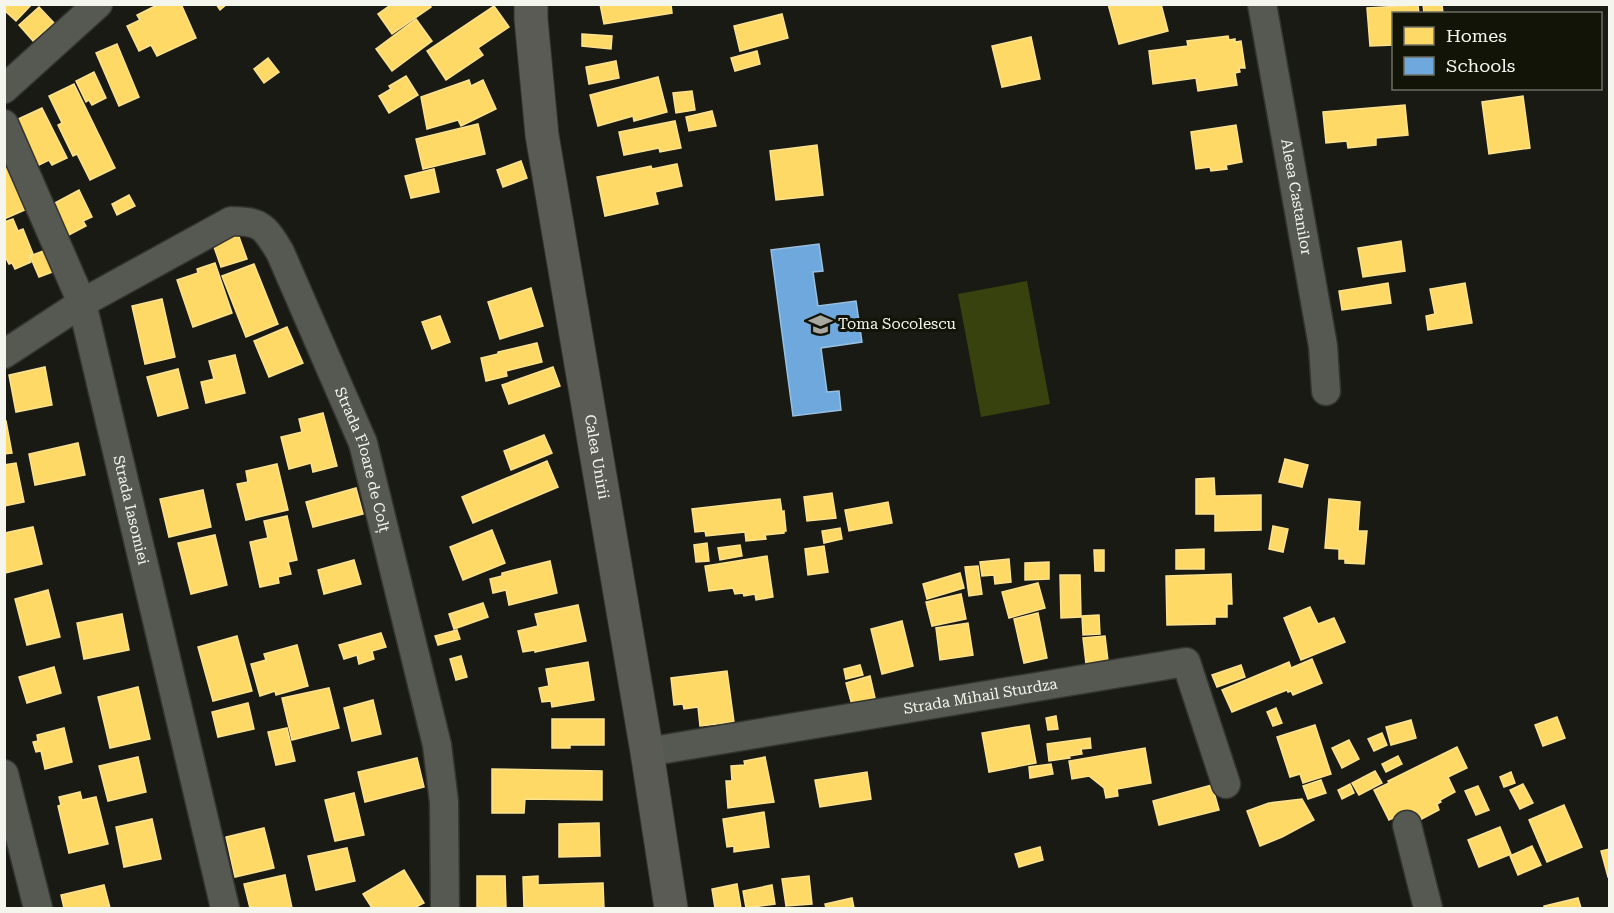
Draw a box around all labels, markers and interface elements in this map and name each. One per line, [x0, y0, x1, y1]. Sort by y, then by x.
legend [1392, 12, 1602, 90]
text: Homes [1446, 25, 1507, 46]
text: Schools [1446, 55, 1515, 76]
street label: Aleea Castanilor [1277, 137, 1316, 257]
school or university icon: Toma Socolescu [807, 311, 833, 337]
place label: Toma Socolescu [838, 315, 957, 333]
street label: Strada Floare de Colț [331, 385, 394, 535]
street label: Calea Unirii [581, 413, 613, 501]
street label: Strada Iasomiei [109, 454, 153, 567]
street label: Strada Mihail Sturdza [902, 675, 1059, 718]

